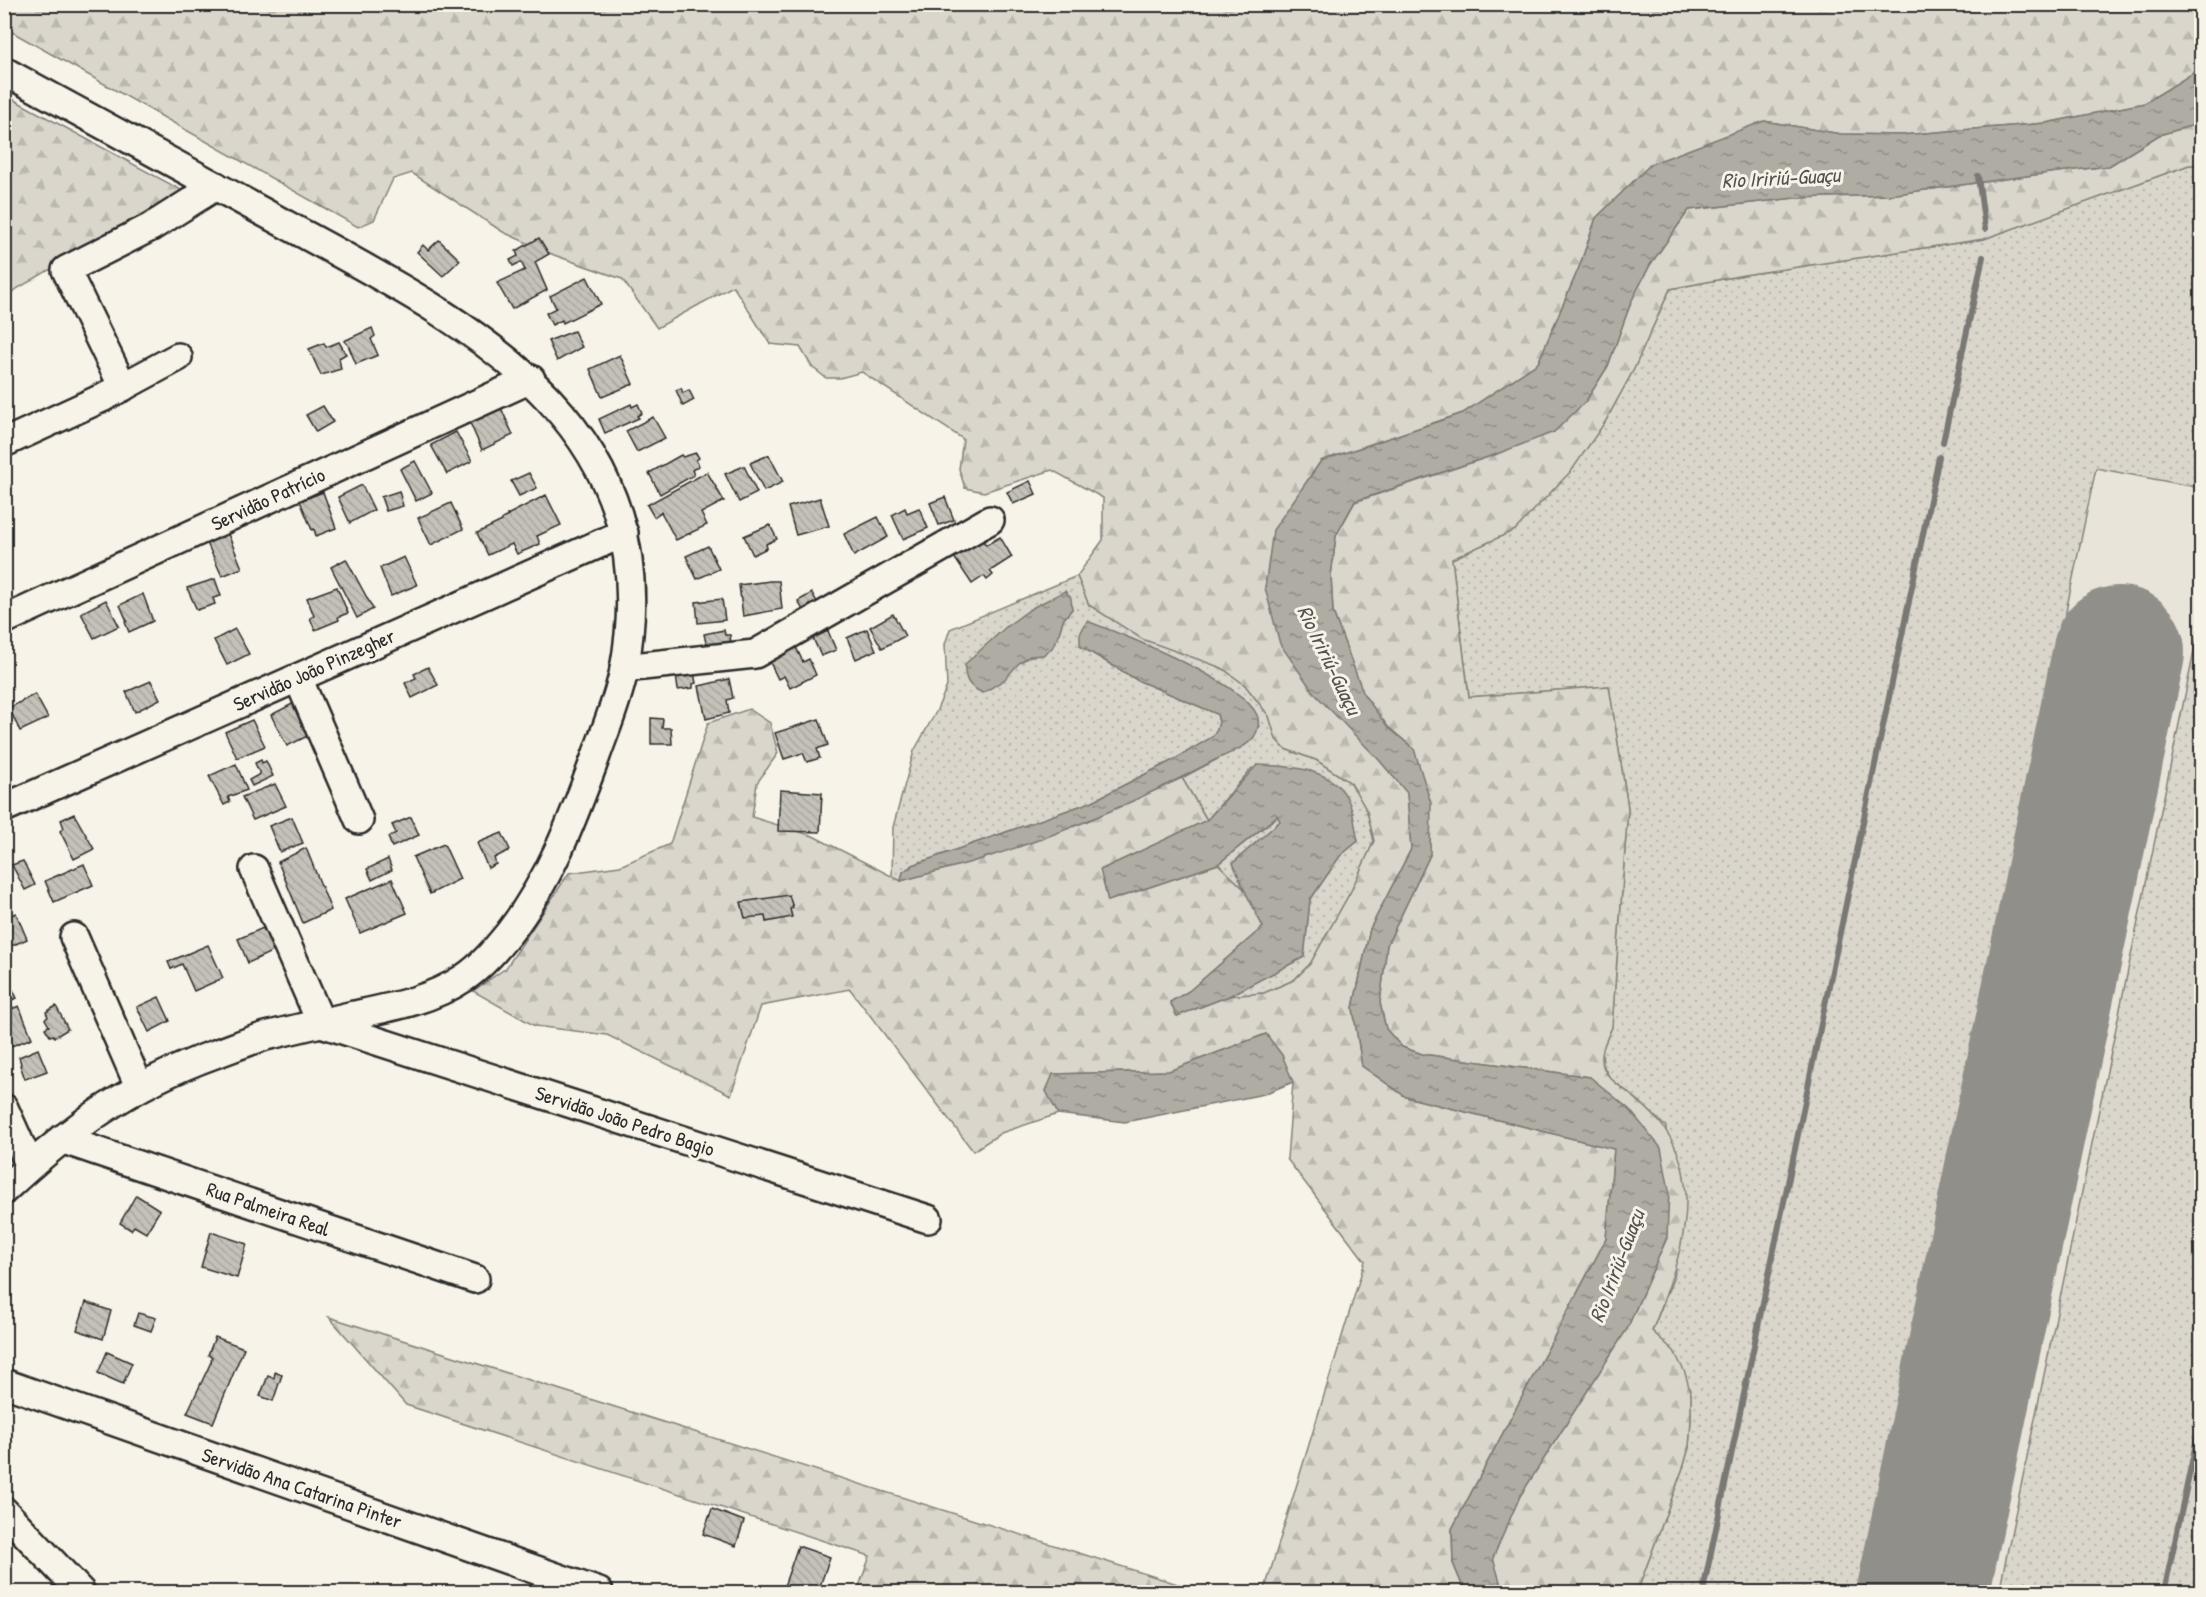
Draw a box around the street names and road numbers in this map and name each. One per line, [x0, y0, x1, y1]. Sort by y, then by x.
street label: Servidão Patrício [207, 460, 329, 537]
street label: Servidão João Pinzegher [229, 622, 399, 717]
street label: Servidão João Pedro Bagio [532, 1079, 718, 1162]
street label: Rua Palmeira Real [203, 1175, 334, 1242]
street label: Servidão Ana Catarina Pinter [199, 1441, 406, 1535]

